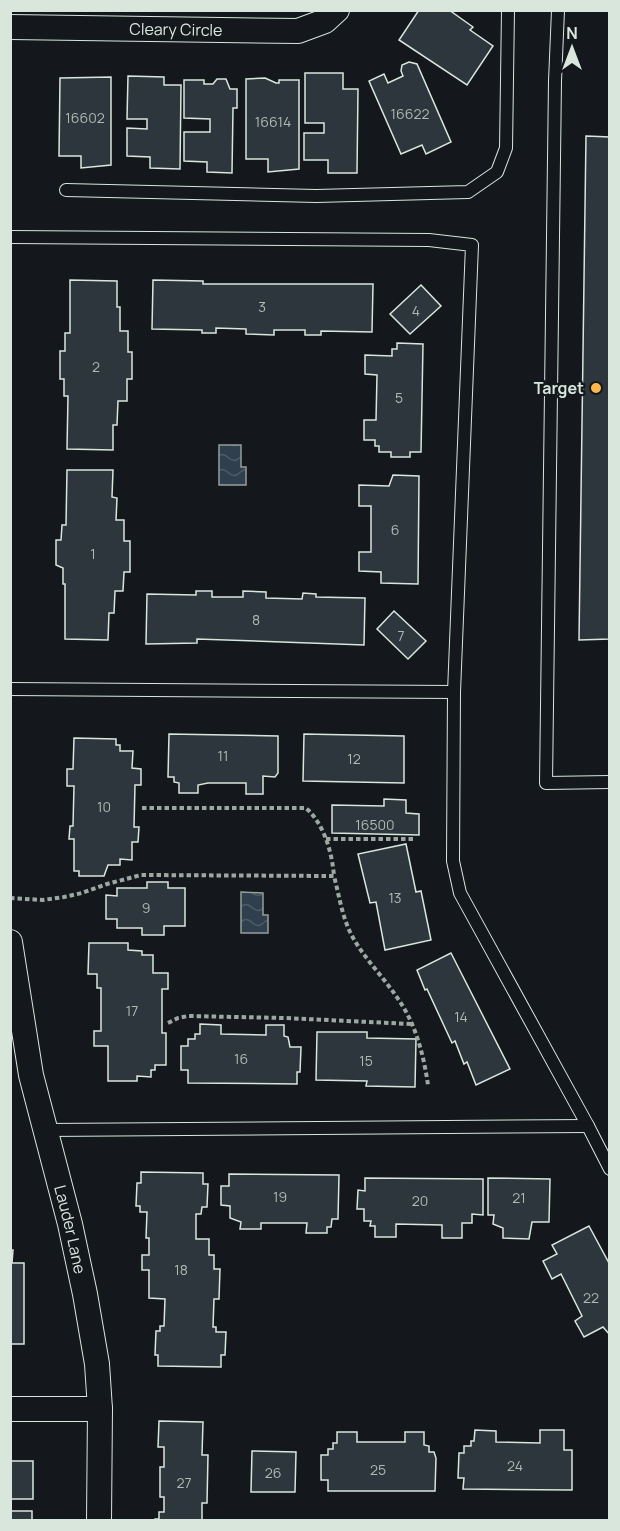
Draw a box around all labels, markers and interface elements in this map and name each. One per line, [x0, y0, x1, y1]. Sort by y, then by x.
street label: Cleary Circle [129, 18, 223, 41]
north arrow [542, 18, 602, 78]
text: N [566, 22, 578, 44]
house number: 16622 [391, 104, 429, 123]
house number: 16602 [65, 108, 105, 127]
house number: 16614 [255, 112, 291, 131]
house number: 3 [258, 297, 266, 316]
house number: 4 [412, 301, 420, 320]
house number: 2 [92, 357, 100, 376]
place label: Target [534, 377, 584, 399]
marker: Target [589, 381, 603, 395]
house number: 5 [395, 388, 403, 407]
house number: 6 [391, 520, 399, 539]
house number: 1 [90, 544, 96, 563]
house number: 8 [252, 610, 260, 629]
house number: 7 [397, 626, 405, 645]
house number: 11 [218, 746, 228, 765]
house number: 12 [347, 749, 361, 768]
house number: 10 [97, 797, 111, 816]
house number: 16500 [355, 815, 395, 834]
house number: 13 [388, 888, 402, 907]
house number: 9 [142, 898, 150, 917]
house number: 17 [126, 1001, 138, 1020]
house number: 14 [454, 1007, 468, 1026]
house number: 16 [234, 1049, 248, 1068]
house number: 15 [359, 1051, 373, 1070]
street label: Lauder Lane [49, 1183, 91, 1276]
house number: 19 [273, 1187, 287, 1206]
house number: 21 [512, 1188, 526, 1207]
house number: 20 [412, 1191, 428, 1210]
house number: 18 [174, 1260, 188, 1279]
house number: 22 [583, 1288, 599, 1307]
house number: 24 [507, 1456, 523, 1475]
house number: 25 [370, 1460, 386, 1479]
house number: 26 [265, 1463, 281, 1482]
house number: 27 [176, 1473, 192, 1492]

